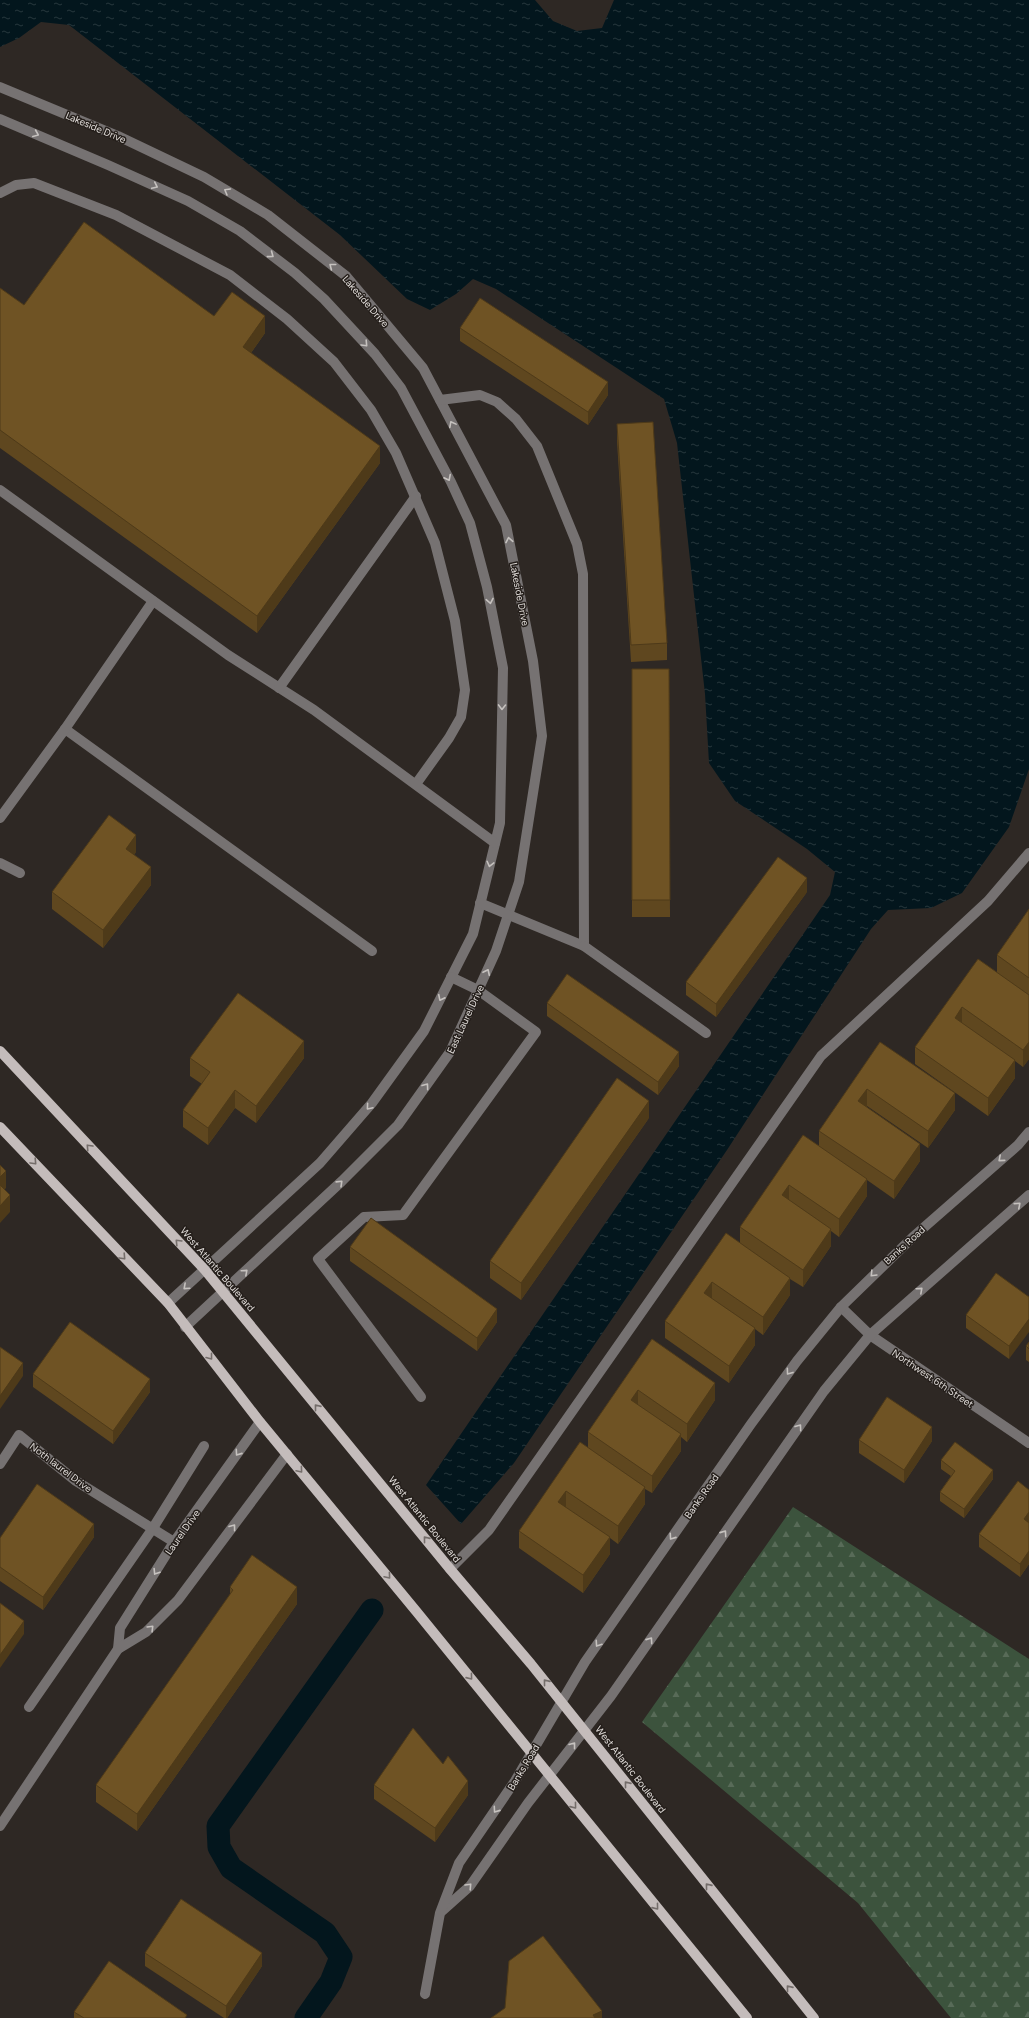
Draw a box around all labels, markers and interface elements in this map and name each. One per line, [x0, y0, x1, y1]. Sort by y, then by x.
street label: Lakeside Drive [64, 109, 128, 146]
one-way arrow [32, 129, 39, 137]
one-way arrow [151, 181, 158, 189]
one-way arrow [224, 188, 231, 195]
one-way arrow [267, 250, 274, 257]
one-way arrow [330, 263, 337, 270]
street label: Lakeside Drive [340, 273, 392, 330]
one-way arrow [361, 339, 368, 347]
one-way arrow [449, 420, 457, 428]
one-way arrow [443, 474, 451, 481]
one-way arrow [505, 537, 513, 543]
street label: Lakeside Drive [507, 561, 532, 627]
one-way arrow [485, 598, 493, 604]
one-way arrow [498, 704, 506, 710]
one-way arrow [486, 861, 494, 867]
one-way arrow [482, 968, 490, 976]
street label: East Laurel Drive [444, 982, 487, 1056]
one-way arrow [438, 994, 445, 1002]
one-way arrow [421, 1083, 429, 1090]
one-way arrow [367, 1102, 374, 1109]
one-way arrow [87, 1144, 94, 1152]
one-way arrow [999, 1155, 1006, 1162]
one-way arrow [29, 1157, 37, 1165]
one-way arrow [335, 1180, 343, 1188]
one-way arrow [1013, 1202, 1021, 1209]
street label: Banks Road [881, 1223, 928, 1268]
street label: West Atlantic Boulevard [177, 1225, 258, 1314]
one-way arrow [176, 1239, 183, 1246]
one-way arrow [119, 1252, 126, 1260]
one-way arrow [240, 1269, 248, 1276]
one-way arrow [871, 1269, 878, 1277]
one-way arrow [184, 1282, 191, 1289]
one-way arrow [915, 1288, 923, 1295]
street label: Northwest 6th Street [889, 1346, 976, 1411]
one-way arrow [205, 1353, 212, 1360]
one-way arrow [786, 1368, 793, 1375]
one-way arrow [315, 1404, 322, 1411]
one-way arrow [794, 1424, 802, 1431]
street label: Noth laurel Drive [27, 1440, 95, 1495]
one-way arrow [235, 1449, 242, 1456]
one-way arrow [295, 1465, 302, 1472]
street label: Banks Road [681, 1471, 722, 1521]
street label: West Atlantic Boulevard [386, 1473, 464, 1565]
street label: Laurel Drive [162, 1507, 203, 1558]
one-way arrow [228, 1524, 235, 1531]
one-way arrow [719, 1531, 726, 1538]
one-way arrow [669, 1533, 677, 1540]
one-way arrow [423, 1537, 430, 1544]
one-way arrow [153, 1568, 160, 1575]
one-way arrow [383, 1572, 390, 1579]
one-way arrow [146, 1625, 154, 1633]
one-way arrow [645, 1637, 653, 1644]
one-way arrow [595, 1640, 603, 1647]
one-way arrow [465, 1672, 472, 1679]
one-way arrow [544, 1680, 551, 1687]
street label: West Atlantic Boulevard [592, 1723, 669, 1816]
street label: Banks Road [505, 1742, 542, 1793]
one-way arrow [568, 1743, 575, 1750]
one-way arrow [625, 1782, 632, 1789]
one-way arrow [569, 1802, 576, 1809]
one-way arrow [493, 1806, 501, 1813]
one-way arrow [706, 1883, 713, 1890]
one-way arrow [464, 1884, 471, 1891]
one-way arrow [651, 1902, 658, 1910]
one-way arrow [787, 1985, 794, 1992]

